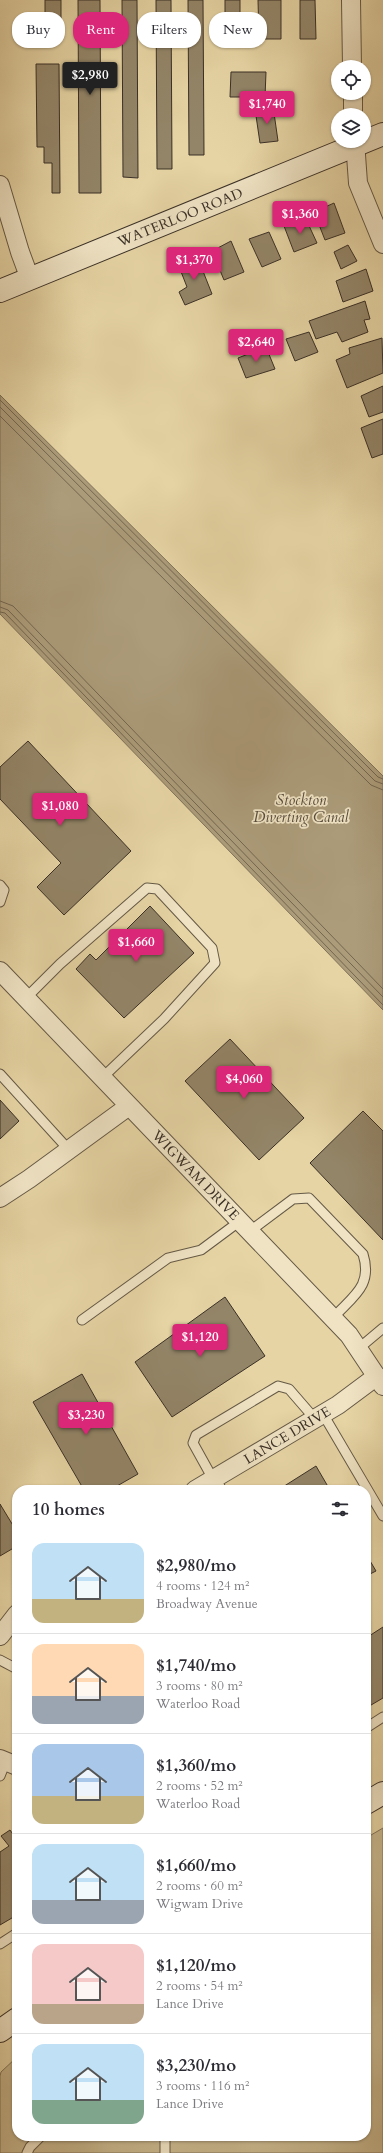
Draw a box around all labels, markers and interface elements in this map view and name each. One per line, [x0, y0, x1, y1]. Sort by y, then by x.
chip: Buy [12, 12, 65, 48]
chip: Rent [73, 12, 129, 48]
chip: Filters [137, 12, 201, 48]
chip: New [209, 12, 267, 48]
map controls [331, 60, 371, 148]
button: locate [331, 60, 371, 100]
pin: $2,980 [57, 62, 123, 96]
text: $2,980 [71, 66, 109, 84]
pin: $1,740 [234, 91, 300, 125]
text: $1,740 [248, 95, 286, 113]
button: layers [331, 108, 371, 148]
street label: WATERLOO ROAD [114, 184, 246, 252]
pin: $1,360 [267, 201, 333, 235]
text: $1,360 [281, 205, 319, 223]
pin: $1,370 [161, 247, 227, 281]
text: $1,370 [175, 251, 213, 269]
pin: $2,640 [223, 329, 289, 363]
text: $2,640 [237, 333, 275, 351]
water label: Stockton Diverting Canal [253, 790, 350, 827]
pin: $1,080 [27, 793, 93, 827]
text: $1,080 [41, 797, 79, 815]
pin: $1,660 [103, 929, 169, 963]
text: $1,660 [117, 933, 155, 951]
pin: $4,060 [211, 1066, 277, 1100]
text: $4,060 [225, 1070, 263, 1088]
street label: WIGWAM DRIVE [147, 1125, 244, 1225]
pin: $1,120 [167, 1324, 233, 1358]
text: $1,120 [181, 1328, 219, 1346]
pin: $3,230 [53, 1402, 119, 1436]
street label: LANCE DRIVE [240, 1402, 335, 1469]
text: $3,230 [67, 1406, 105, 1424]
text: 10 homes [32, 1498, 105, 1521]
icon: filters [329, 1498, 351, 1520]
text: $2,980/mo [156, 1554, 236, 1577]
icon: home [64, 1559, 112, 1607]
text: 4 rooms · 124 m² [156, 1577, 249, 1595]
text: Broadway Avenue [156, 1595, 258, 1613]
text: $1,740/mo [156, 1654, 236, 1677]
icon: home [64, 1660, 112, 1708]
text: 3 rooms · 80 m² [156, 1677, 243, 1695]
text: Waterloo Road [156, 1695, 240, 1713]
text: $1,360/mo [156, 1754, 236, 1777]
icon: home [64, 1760, 112, 1808]
text: 2 rooms · 52 m² [156, 1777, 243, 1795]
text: Waterloo Road [156, 1795, 240, 1813]
text: $1,660/mo [156, 1854, 236, 1877]
icon: home [64, 1860, 112, 1908]
text: 2 rooms · 60 m² [156, 1877, 243, 1895]
text: Wigwam Drive [156, 1895, 243, 1913]
text: $1,120/mo [156, 1954, 236, 1977]
icon: home [64, 1960, 112, 2008]
text: 2 rooms · 54 m² [156, 1977, 243, 1995]
text: Lance Drive [156, 1995, 224, 2013]
text: $3,230/mo [156, 2054, 236, 2077]
icon: home [64, 2060, 112, 2108]
text: 3 rooms · 116 m² [156, 2077, 249, 2095]
text: Lance Drive [156, 2095, 224, 2113]

